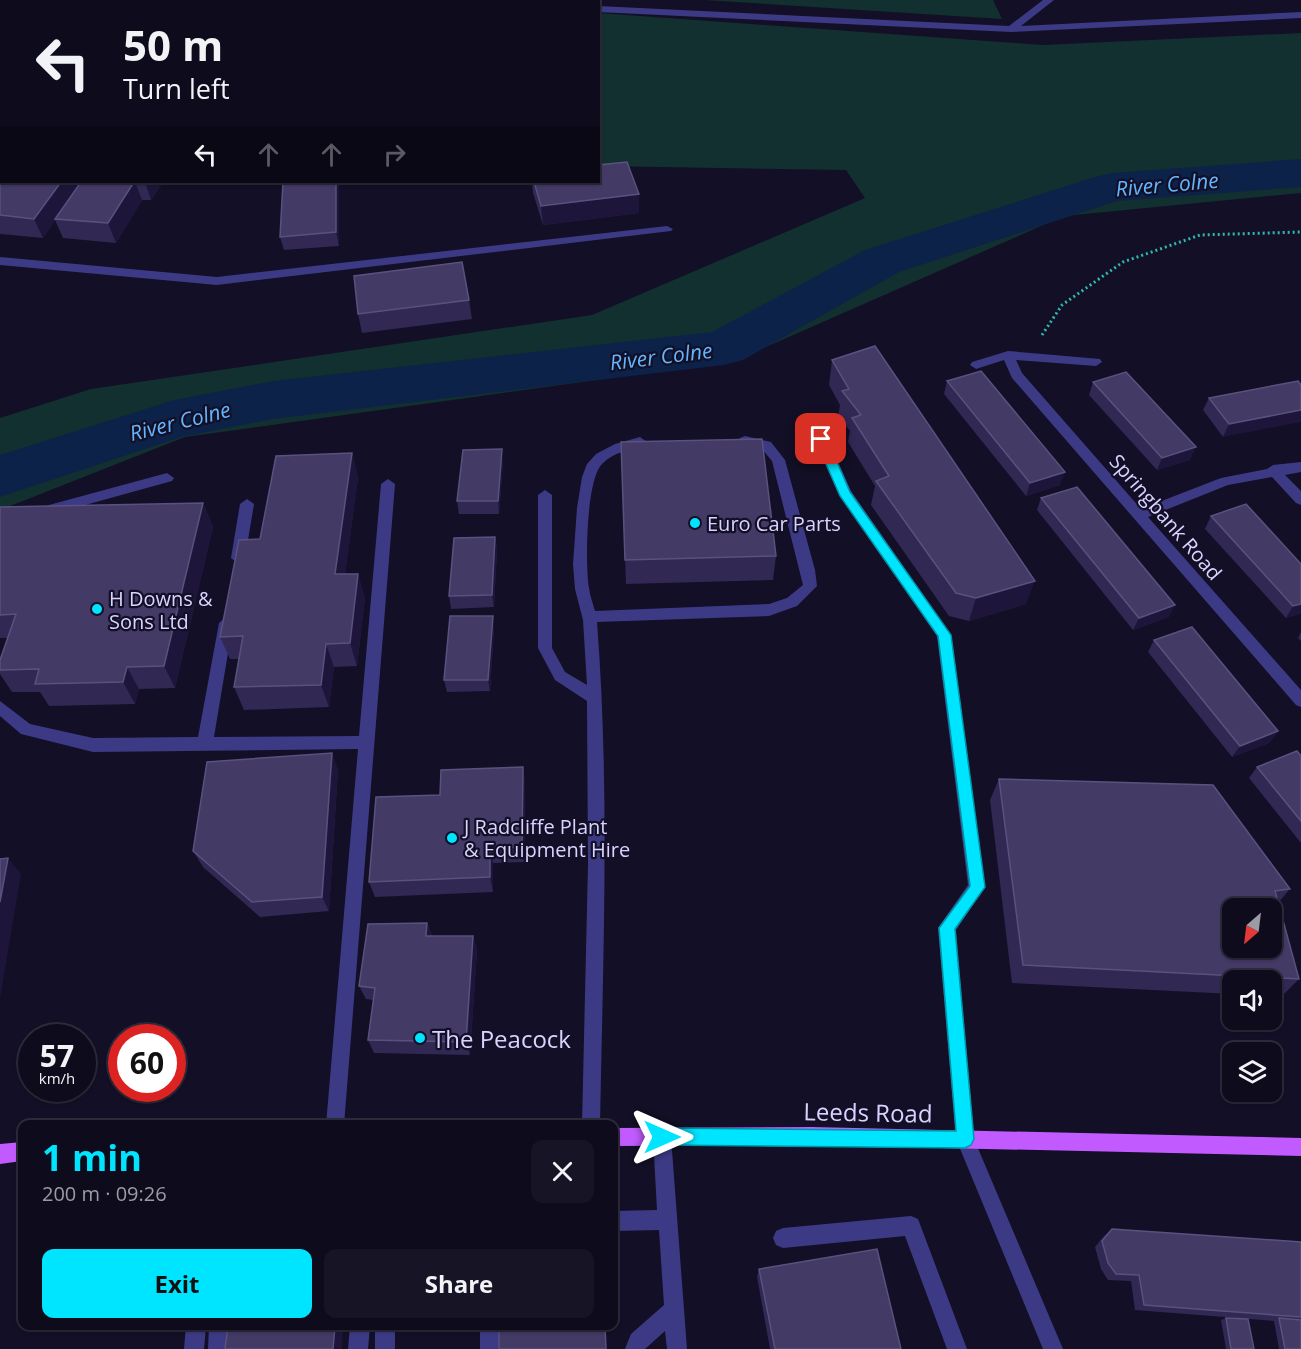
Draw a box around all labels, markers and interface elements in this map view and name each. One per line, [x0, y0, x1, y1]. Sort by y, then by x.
text: 50 m [123, 16, 223, 73]
icon: left [24, 24, 102, 102]
text: Turn left [123, 70, 230, 107]
icon: left [189, 138, 222, 171]
icon: ahead [252, 138, 285, 171]
icon: ahead [315, 138, 348, 171]
icon: right [378, 138, 411, 171]
water label: River Colne [1114, 166, 1220, 202]
water label: River Colne [608, 336, 714, 376]
water label: River Colne [127, 395, 233, 447]
pin [795, 413, 846, 464]
icon: arrive [804, 422, 837, 455]
street label: Springbank Road [1104, 448, 1228, 586]
place label: Euro Car Parts [707, 510, 841, 537]
marker: Euro Car Parts [688, 516, 702, 530]
place label: H Downs & Sons Ltd [109, 585, 213, 635]
marker: H Downs & Sons Ltd [90, 602, 104, 616]
place label: J Radcliffe Plant & Equipment Hire [462, 813, 630, 863]
marker: J Radcliffe Plant & Equipment Hire [445, 831, 459, 845]
north arrow [1222, 898, 1282, 958]
map controls [1222, 898, 1282, 1102]
button: sound [1222, 970, 1282, 1030]
place label: The Peacock [432, 1022, 571, 1055]
speed limit sign: 60 [108, 1024, 186, 1102]
marker: The Peacock [413, 1031, 427, 1045]
text: 57 [40, 1035, 74, 1076]
button: layers [1222, 1042, 1282, 1102]
text: km/h [39, 1068, 75, 1088]
street label: Leeds Road [803, 1094, 933, 1130]
position arrow [630, 1105, 694, 1169]
text: 1 min [42, 1133, 142, 1182]
button: close [531, 1140, 594, 1203]
text: 200 m · 09:26 [42, 1180, 167, 1207]
button: Exit [42, 1249, 312, 1318]
button: Share [324, 1249, 594, 1318]

